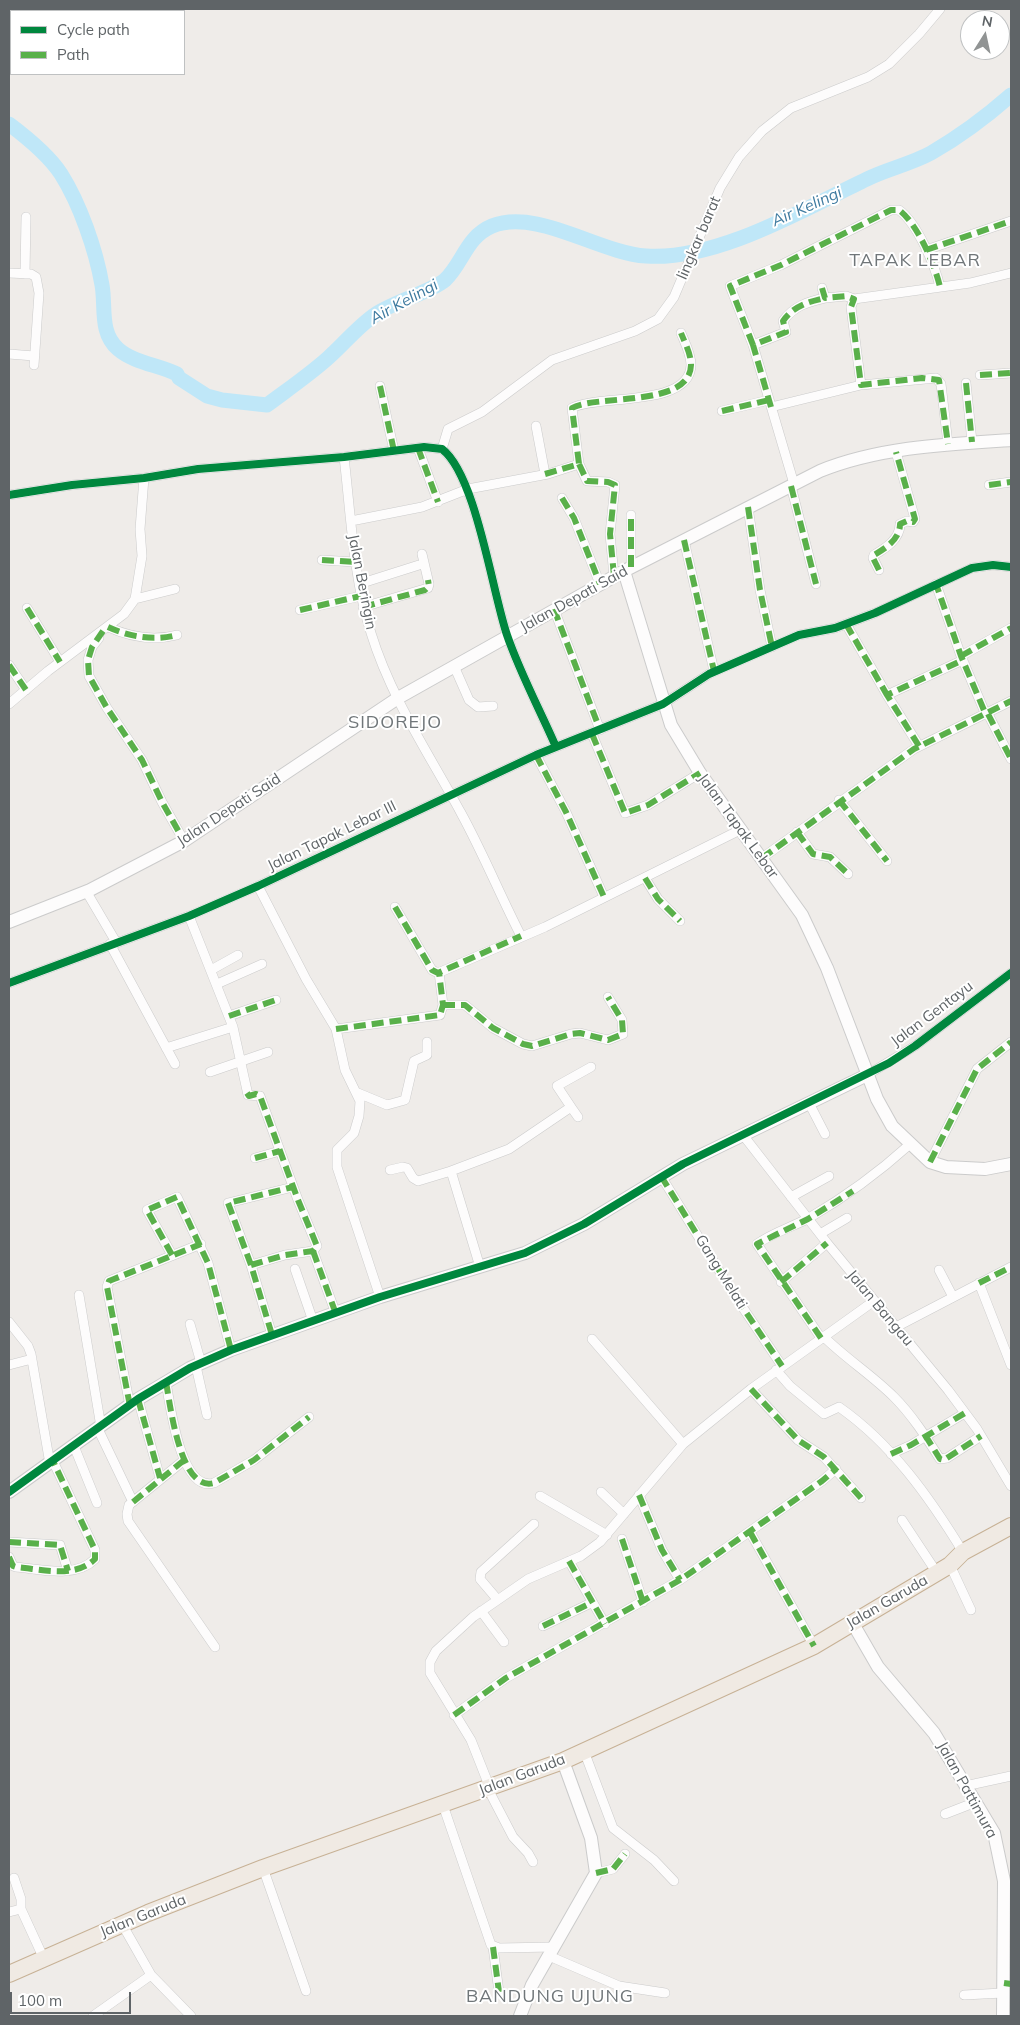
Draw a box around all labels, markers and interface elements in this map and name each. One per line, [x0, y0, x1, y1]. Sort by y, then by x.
legend [10, 10, 185, 75]
north arrow [960, 10, 1010, 60]
text: N [981, 11, 994, 31]
text: Cycle path [57, 20, 130, 39]
text: Path [57, 45, 89, 64]
water label: Air Kelingi [769, 183, 845, 231]
street label: lingkar barat [673, 194, 725, 282]
district label: TAPAK LEBAR [848, 250, 982, 272]
water label: Air Kelingi [367, 276, 441, 328]
street label: Jalan Beringin [344, 533, 380, 631]
street label: Jalan Depati Said [517, 562, 631, 636]
district label: SIDOREJO [347, 712, 443, 734]
street label: Jalan Depati Said [174, 770, 284, 850]
street label: Jalan Tapak Lebar [694, 770, 782, 882]
street label: Jalan Tapak Lebar III [265, 797, 399, 875]
street label: Jalan Gentayu [887, 977, 977, 1051]
street label: Gang Melati [691, 1232, 751, 1312]
street label: Jalan Bangau [843, 1266, 917, 1350]
street label: Jalan Garuda [843, 1571, 931, 1633]
street label: Jalan Pattimura [933, 1739, 1001, 1841]
street label: Jalan Garuda [476, 1750, 568, 1800]
street label: Jalan Garuda [97, 1891, 189, 1941]
scale bar [12, 1982, 134, 2014]
district label: BANDUNG UJUNG [464, 1986, 636, 2008]
text: 100 m [18, 1991, 62, 2010]

